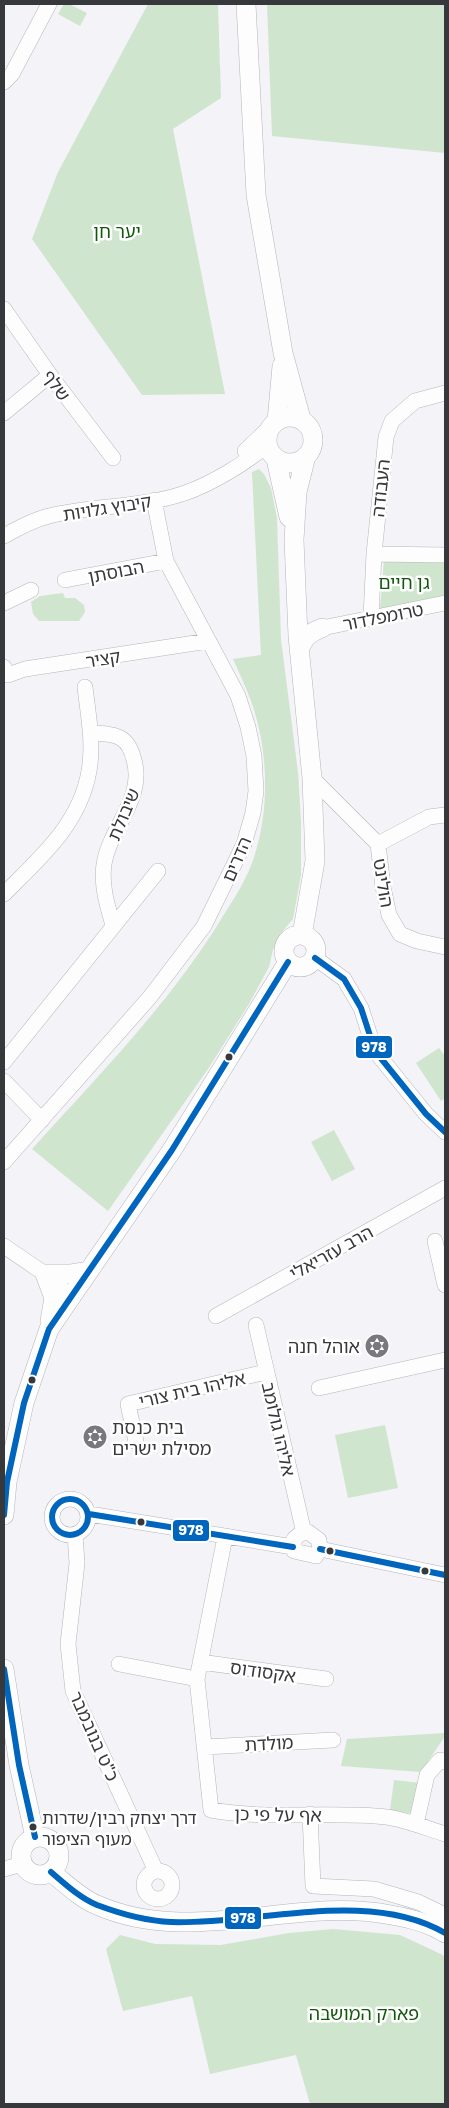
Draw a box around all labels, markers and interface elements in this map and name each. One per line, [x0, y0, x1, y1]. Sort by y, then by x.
park label: יער חן [93, 220, 141, 242]
street label: שלף [38, 365, 76, 405]
street label: העבודה [366, 458, 394, 518]
street label: קיבוץ גלויות [61, 489, 153, 525]
street label: הבוסתן [86, 555, 146, 587]
park label: גן חיים [378, 571, 430, 593]
street label: טרומפלדור [341, 597, 425, 635]
street label: קציר [84, 644, 122, 672]
street label: שיבולת [102, 785, 144, 843]
street label: הדרים [217, 833, 255, 885]
street label: הולינט [369, 857, 399, 909]
line badge: 978 [355, 1035, 393, 1059]
text: 978 [361, 1038, 387, 1055]
unlabelled marker [224, 1052, 234, 1062]
street label: הרב עזריאלי [285, 1220, 377, 1284]
synagogue icon: אוהל חנה [364, 1333, 390, 1359]
place label: אוהל חנה [288, 1335, 360, 1357]
street label: אליהו בית צורי [136, 1366, 248, 1412]
unlabelled marker [27, 1375, 37, 1385]
street label: אליהו גולומב [257, 1380, 301, 1478]
place label: בית כנסת מסילת ישרים [112, 1416, 211, 1459]
synagogue icon: בית כנסת מסילת ישרים [82, 1424, 108, 1450]
unlabelled marker [136, 1517, 146, 1527]
line badge: 978 [172, 1519, 210, 1542]
text: 978 [178, 1521, 204, 1538]
unlabelled marker [325, 1546, 335, 1556]
unlabelled marker [420, 1566, 430, 1576]
street label: אקסודוס [229, 1656, 297, 1686]
street label: כ"ט בנובמבר [65, 1688, 125, 1784]
street label: מולדת [244, 1731, 294, 1755]
street label: אף על פי כן [234, 1802, 322, 1826]
place label: דרך יצחק רבין/שדרות מעוף הציפור [42, 1807, 197, 1849]
marker: דרך יצחק רבין/שדרות מעוף הציפור [28, 1822, 38, 1832]
line badge: 978 [224, 1906, 262, 1930]
text: 978 [230, 1909, 256, 1926]
park label: פארק המושבה [309, 2002, 419, 2024]

